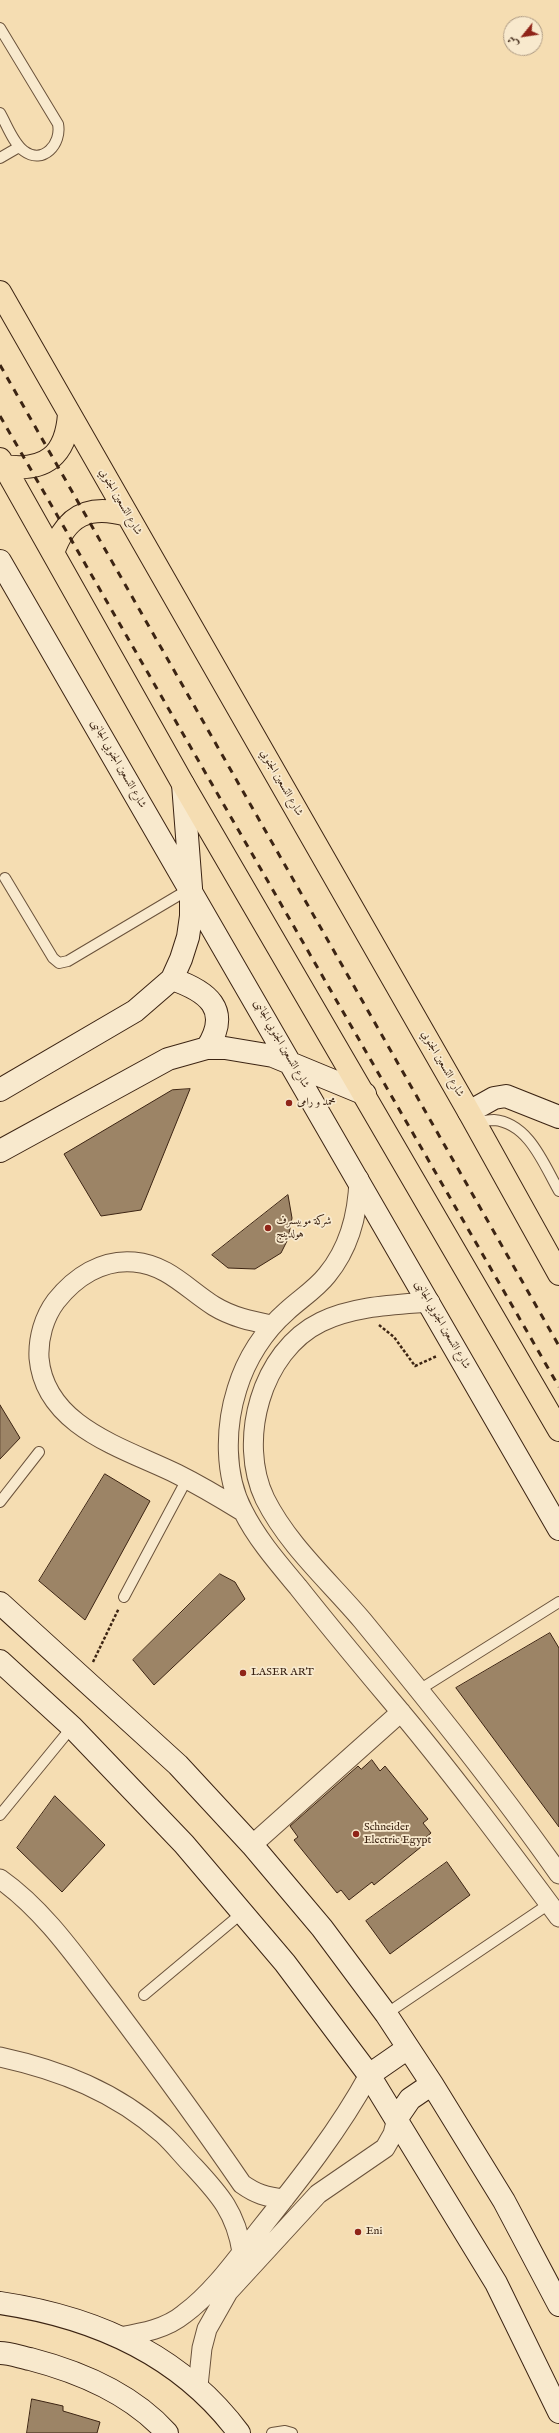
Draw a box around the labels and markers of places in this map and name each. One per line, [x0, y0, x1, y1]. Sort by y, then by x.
place label: محمد و رامى [297, 1096, 336, 1110]
marker: محمد و رامى [284, 1098, 294, 1108]
place label: شركة موبيسرف هولدينج [276, 1215, 331, 1241]
marker: شركة موبيسرف هولدينج [263, 1223, 273, 1233]
place label: LASER ART [251, 1666, 314, 1680]
marker: LASER ART [238, 1668, 248, 1678]
place label: Schneider Electric Egypt [364, 1821, 431, 1847]
marker: Schneider Electric Egypt [351, 1829, 361, 1839]
place label: Eni [366, 2225, 382, 2239]
marker: Eni [353, 2227, 363, 2237]

